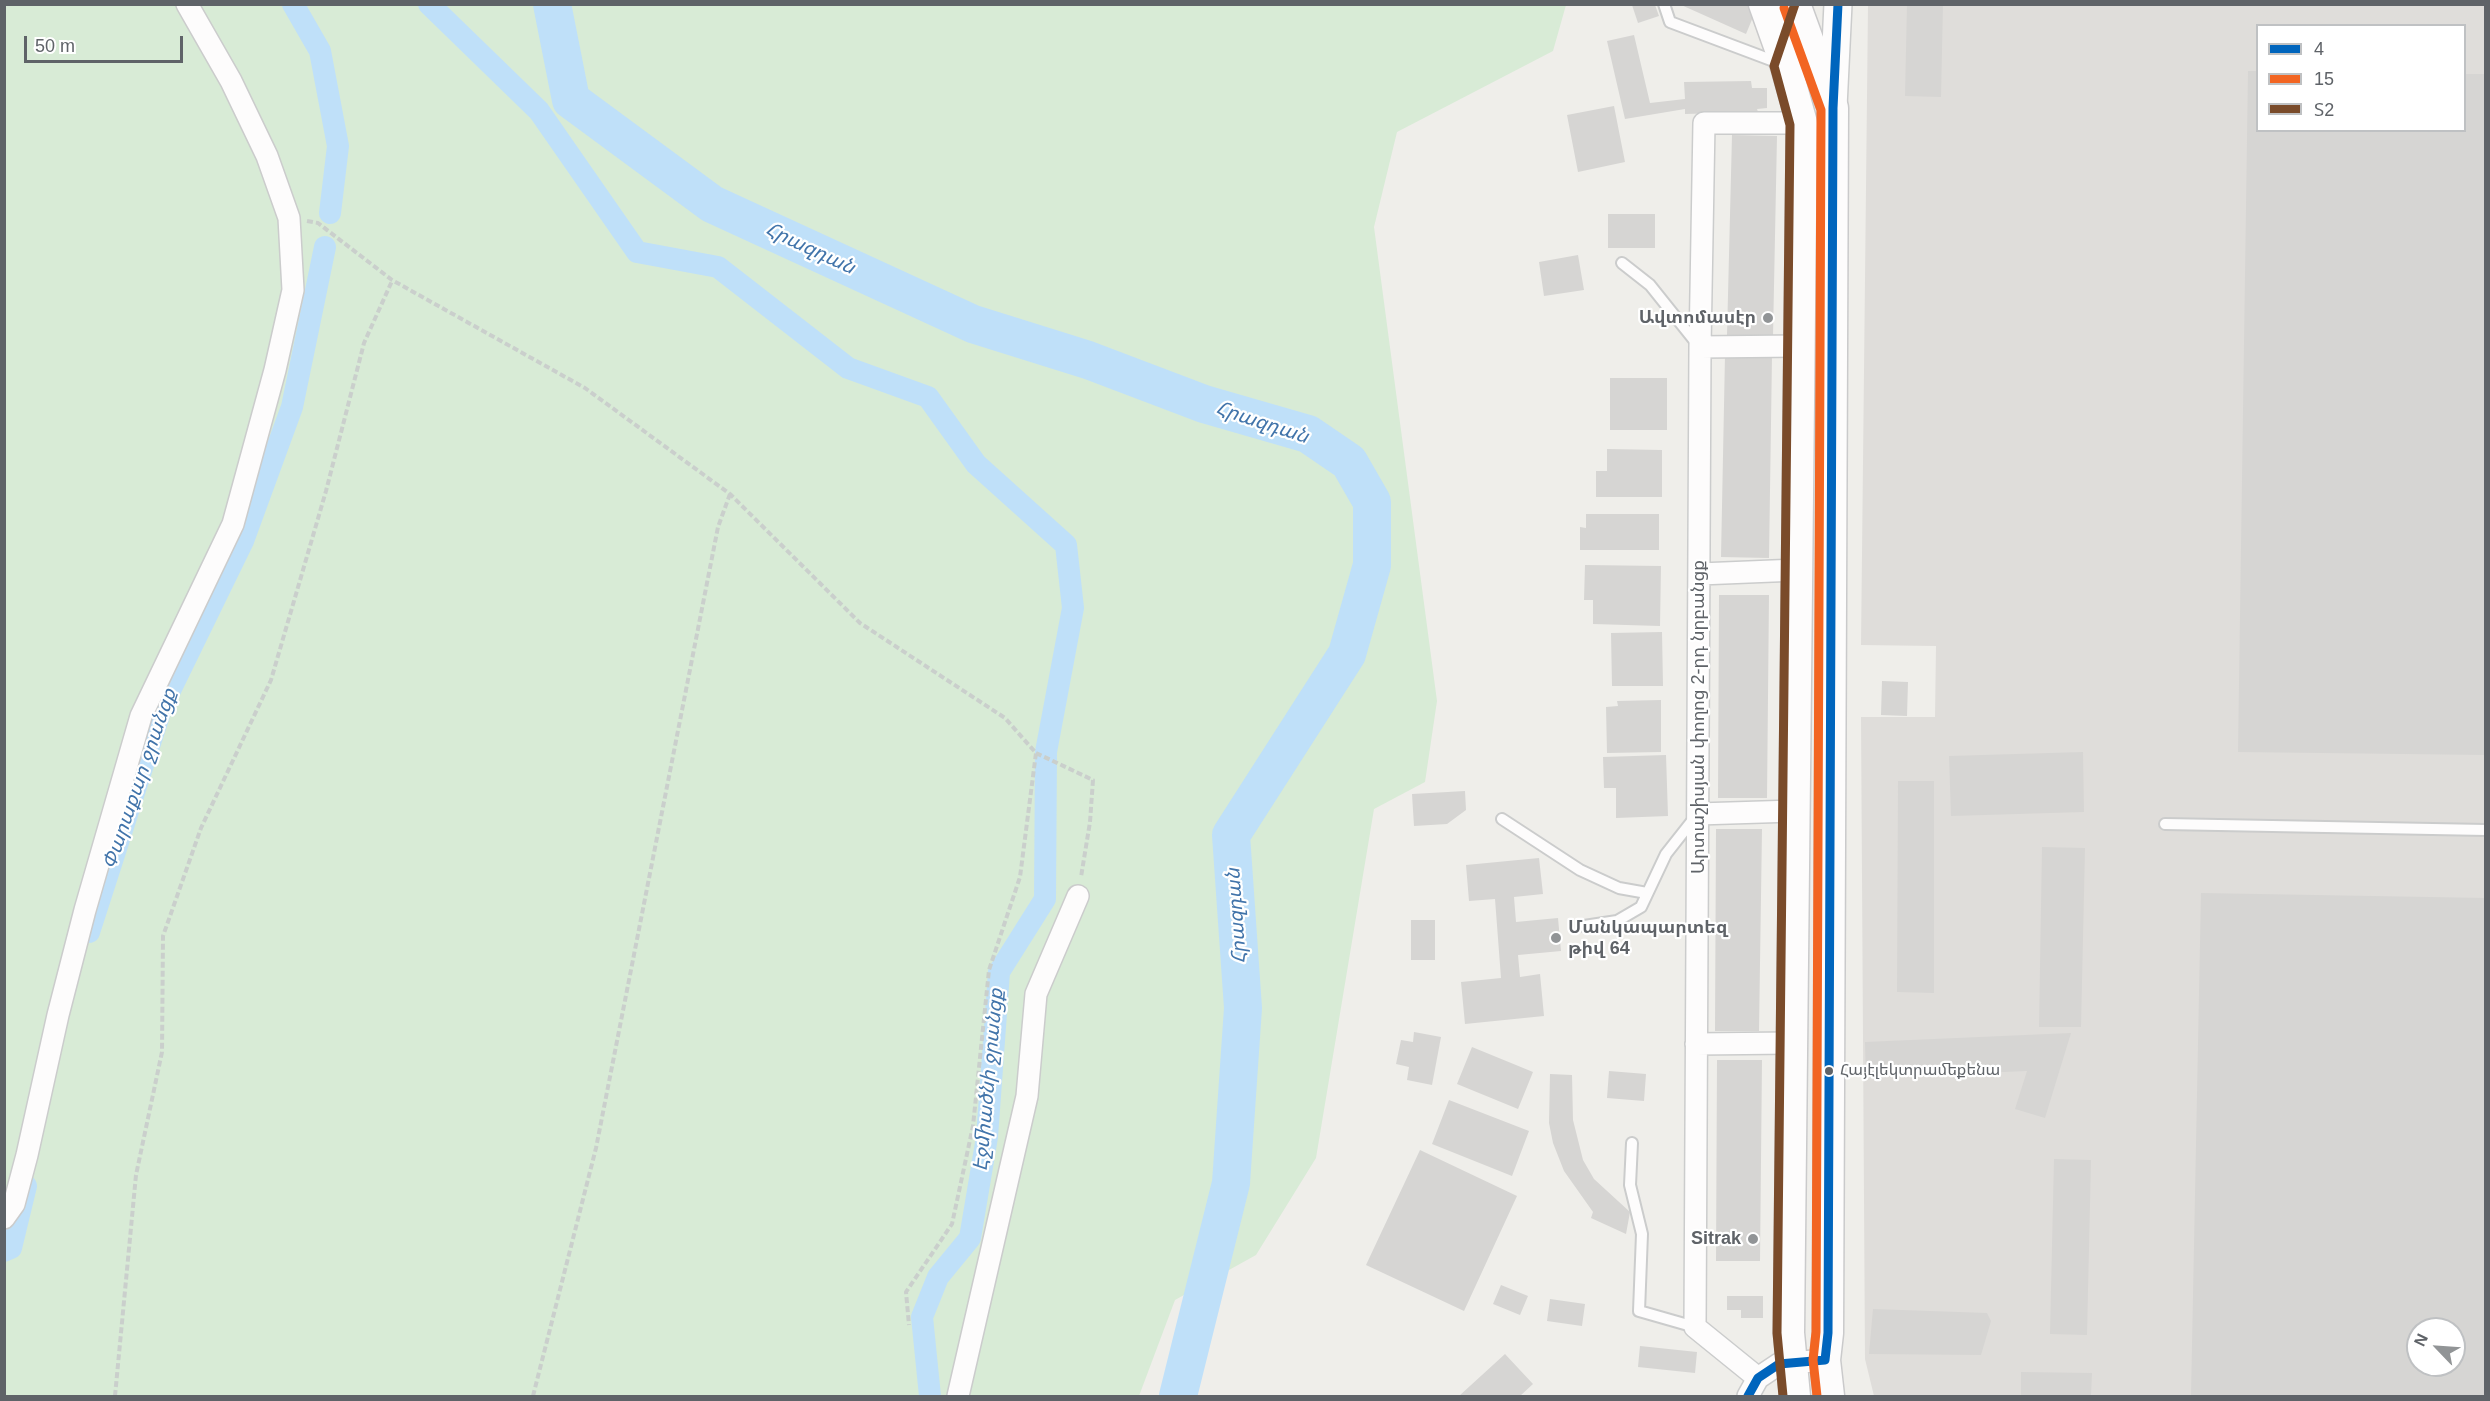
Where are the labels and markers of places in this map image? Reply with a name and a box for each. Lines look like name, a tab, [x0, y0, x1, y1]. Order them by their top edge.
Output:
place label: Ավտոմասէր	[1639, 307, 1756, 329]
marker: Ավտոմասէր	[1761, 311, 1775, 325]
place label: Մանկապարտեզ թիվ 64	[1568, 917, 1727, 960]
marker: Մանկապարտեզ թիվ 64	[1549, 931, 1563, 945]
place label: Հայէլեկտրամեքենա	[1840, 1061, 2000, 1081]
marker: Հայէլեկտրամեքենա	[1823, 1065, 1835, 1077]
place label: Sitrak	[1691, 1228, 1741, 1250]
marker: Sitrak	[1746, 1232, 1760, 1246]

